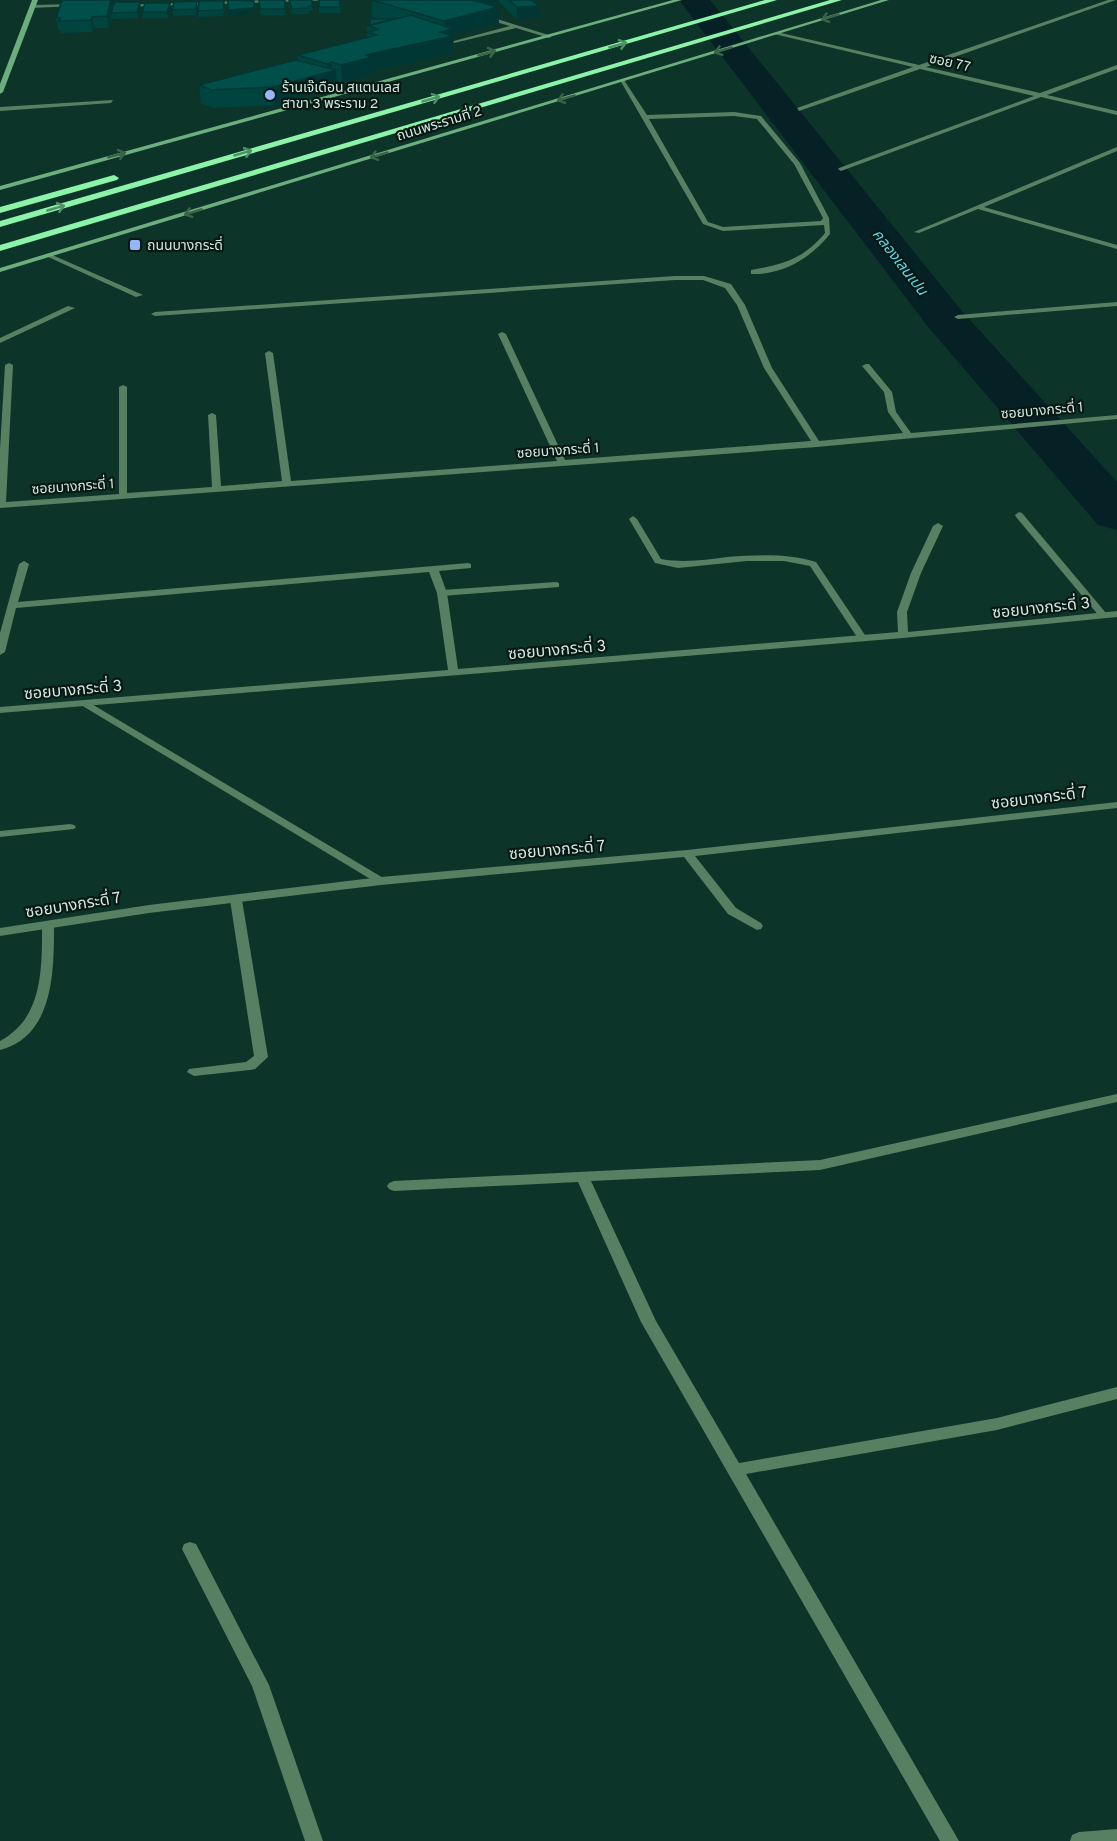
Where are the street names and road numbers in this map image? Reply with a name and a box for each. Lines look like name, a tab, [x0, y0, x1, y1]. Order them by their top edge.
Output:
street label: ซอย 77	[927, 50, 972, 76]
street label: ถนนพระรามที่ 2	[394, 101, 484, 145]
street label: ซอยบางกระดี่ 1	[1000, 396, 1084, 424]
street label: ซอยบางกระดี่ 1	[516, 437, 600, 463]
street label: ซอยบางกระดี่ 1	[31, 473, 115, 499]
street label: ซอยบางกระดี่ 3	[991, 591, 1091, 624]
street label: ซอยบางกระดี่ 3	[507, 634, 607, 665]
street label: ซอยบางกระดี่ 3	[23, 674, 123, 705]
street label: ซอยบางกระดี่ 7	[990, 780, 1088, 815]
street label: ซอยบางกระดี่ 7	[508, 834, 606, 865]
street label: ซอยบางกระดี่ 7	[24, 886, 123, 923]

